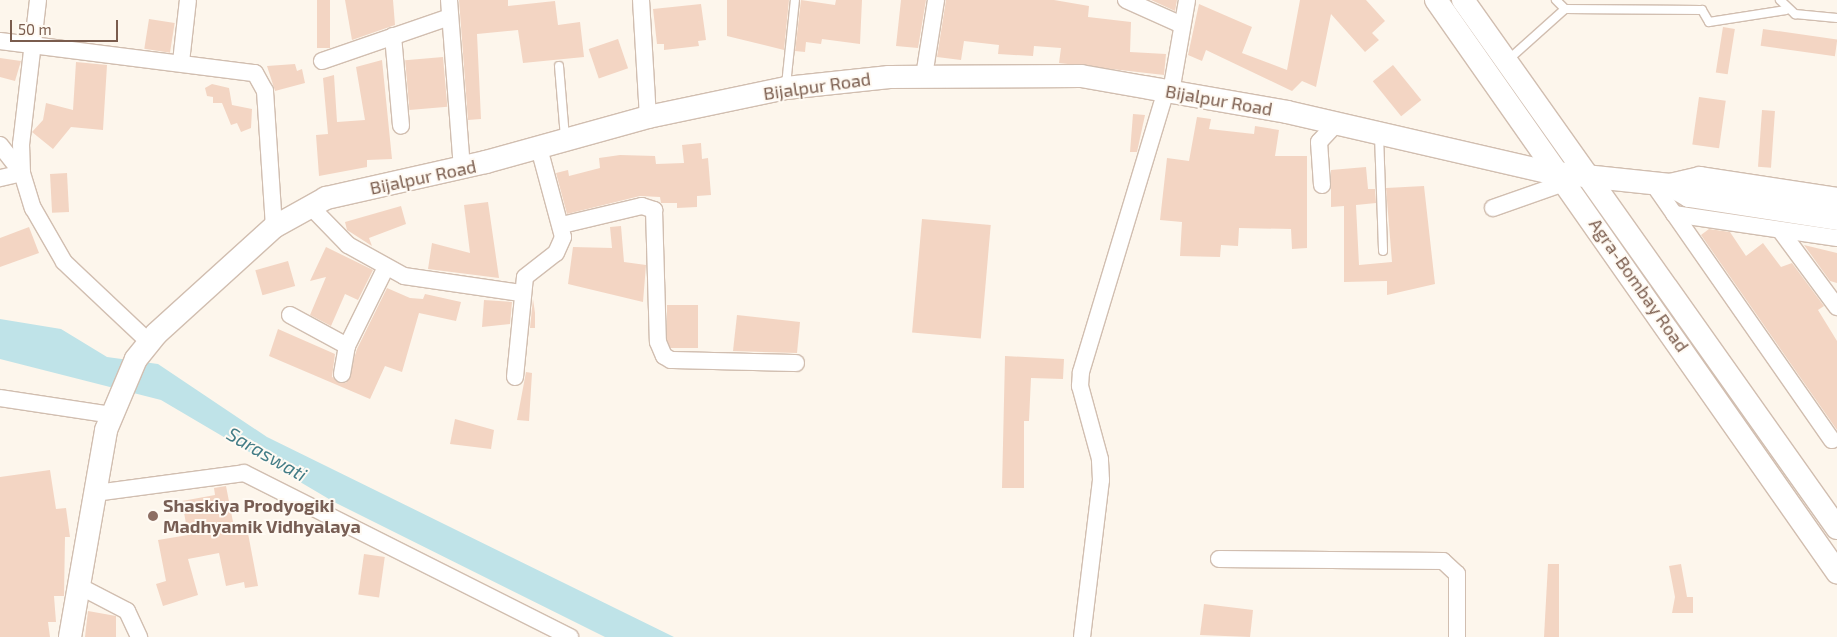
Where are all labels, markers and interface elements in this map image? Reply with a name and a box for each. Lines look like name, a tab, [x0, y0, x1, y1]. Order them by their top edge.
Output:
scale bar	[12, 10, 120, 42]
text: 50 m	[18, 20, 52, 38]
street label: Bijalpur Road	[762, 68, 872, 104]
street label: Bijalpur Road	[1164, 80, 1274, 120]
street label: Bijalpur Road	[368, 155, 478, 199]
street label: Agra-Bombay Road	[1585, 214, 1693, 356]
water label: Saraswati	[223, 422, 311, 486]
place label: Shaskiya Prodyogiki Madhyamik Vidhyalaya	[163, 495, 361, 538]
marker: Shaskiya Prodyogiki Madhyamik Vidhyalaya	[147, 510, 159, 522]

